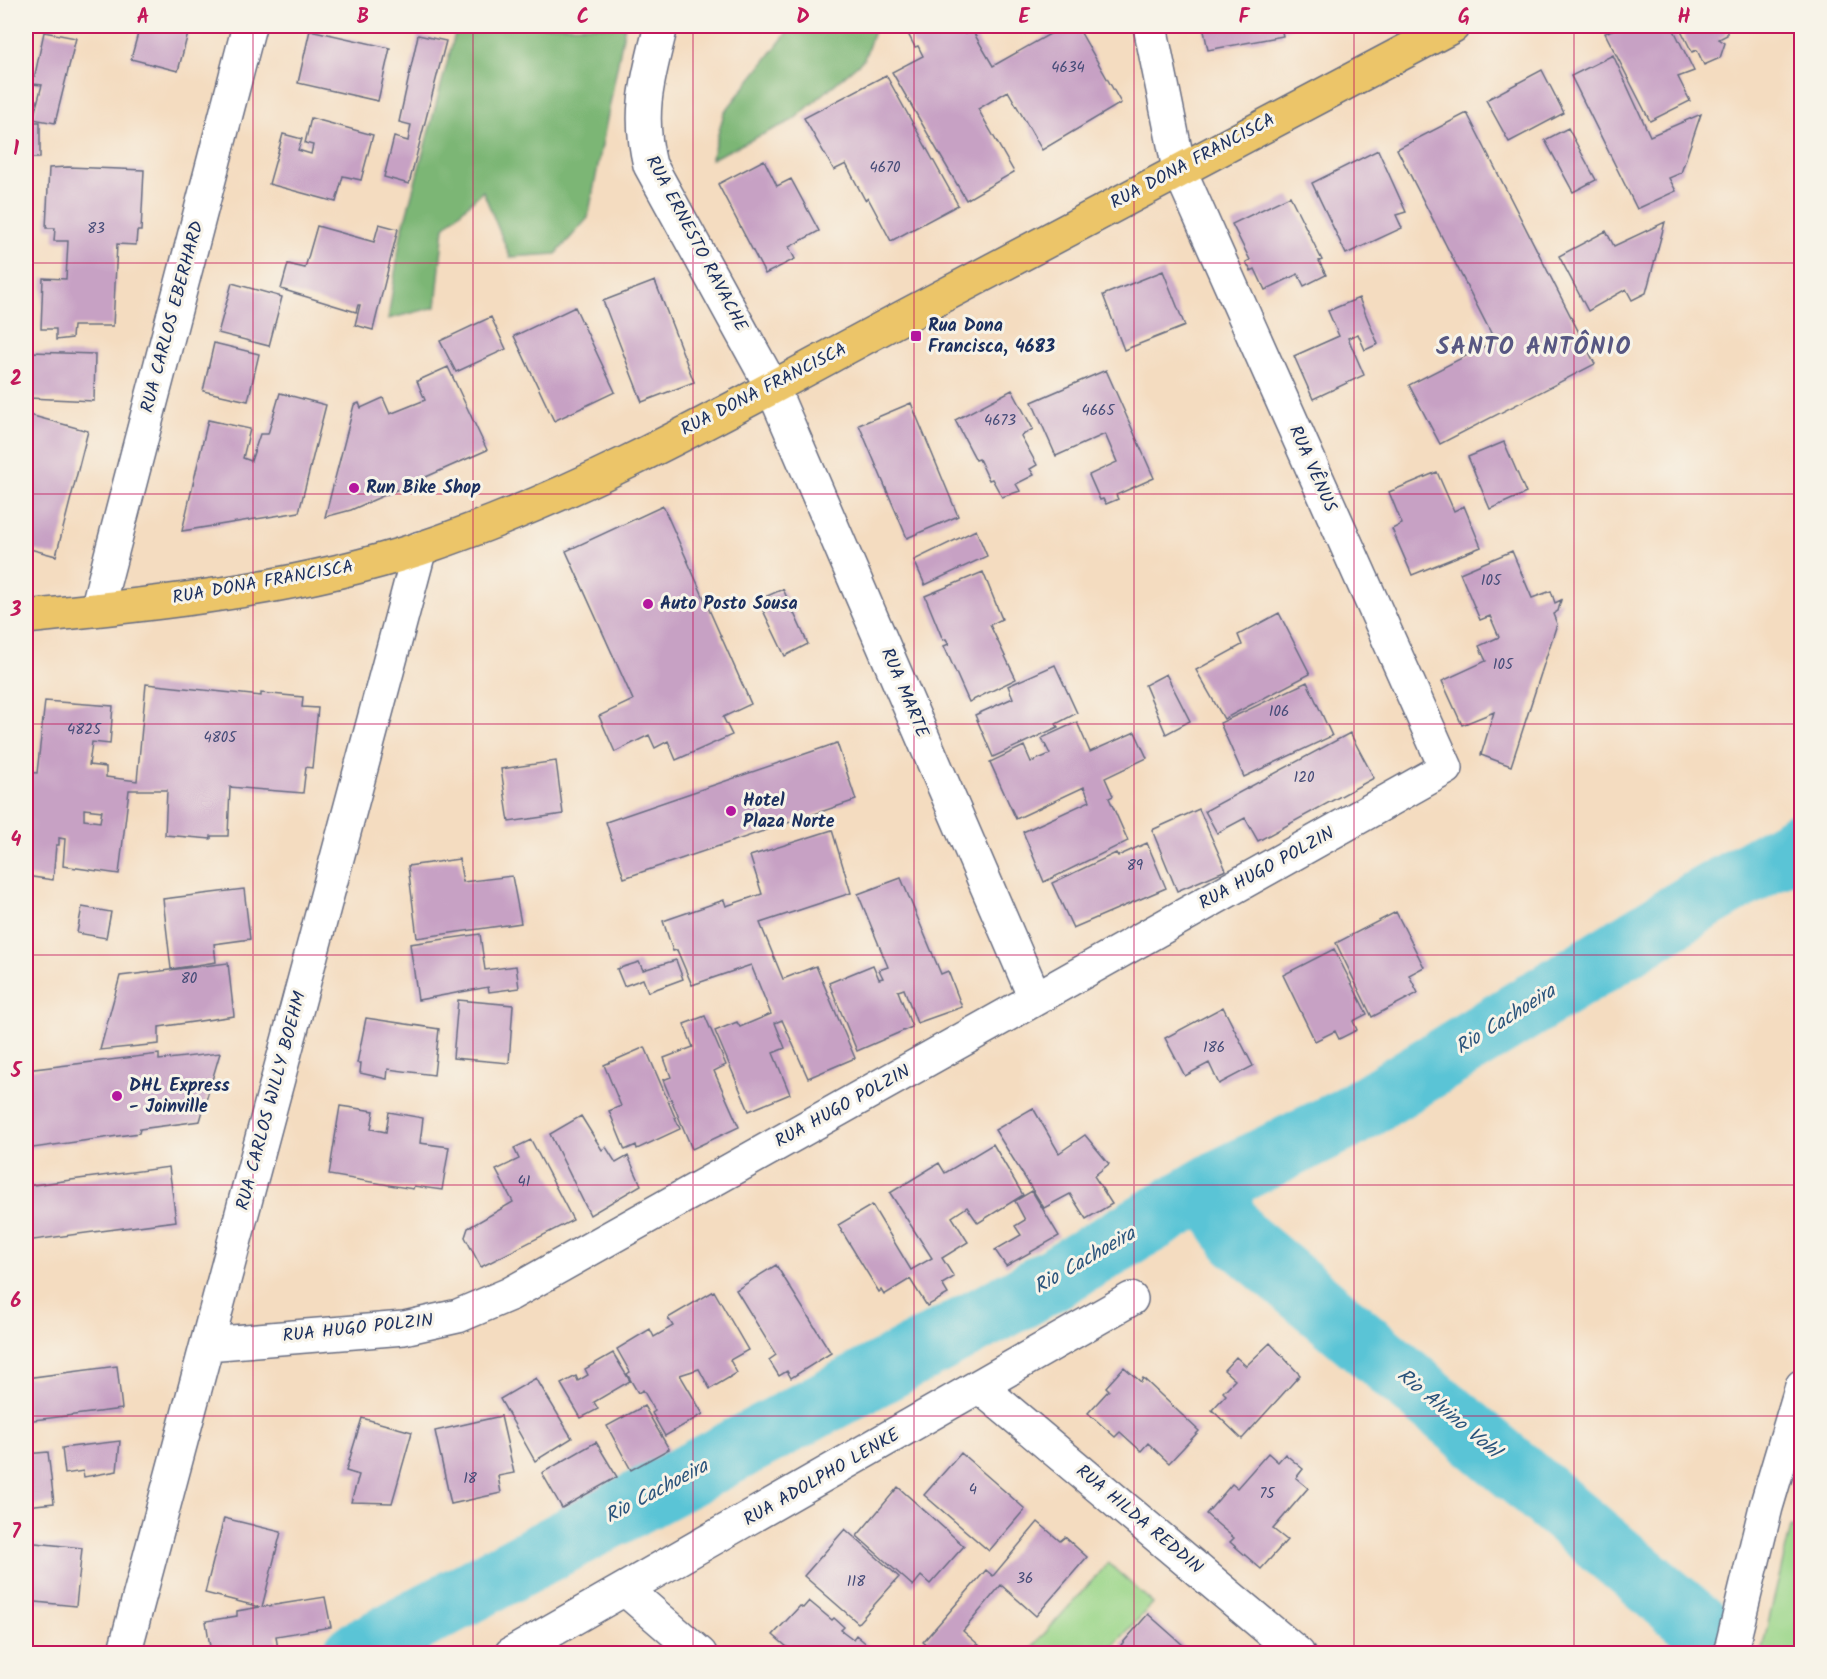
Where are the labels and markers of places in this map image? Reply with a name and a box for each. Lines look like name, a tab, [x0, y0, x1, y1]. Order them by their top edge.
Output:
place label: Rua Dona Francisca, 4683	[928, 312, 1055, 362]
marker: Rua Dona Francisca, 4683	[909, 329, 923, 343]
place label: Run Bike Shop	[366, 474, 481, 503]
marker: Run Bike Shop	[347, 481, 361, 495]
place label: Auto Posto Sousa	[660, 590, 798, 619]
marker: Auto Posto Sousa	[641, 597, 655, 611]
place label: Hotel Plaza Norte	[743, 787, 835, 837]
marker: Hotel Plaza Norte	[724, 804, 738, 818]
place label: DHL Express - Joinville	[129, 1072, 230, 1122]
marker: DHL Express - Joinville	[110, 1089, 124, 1103]

